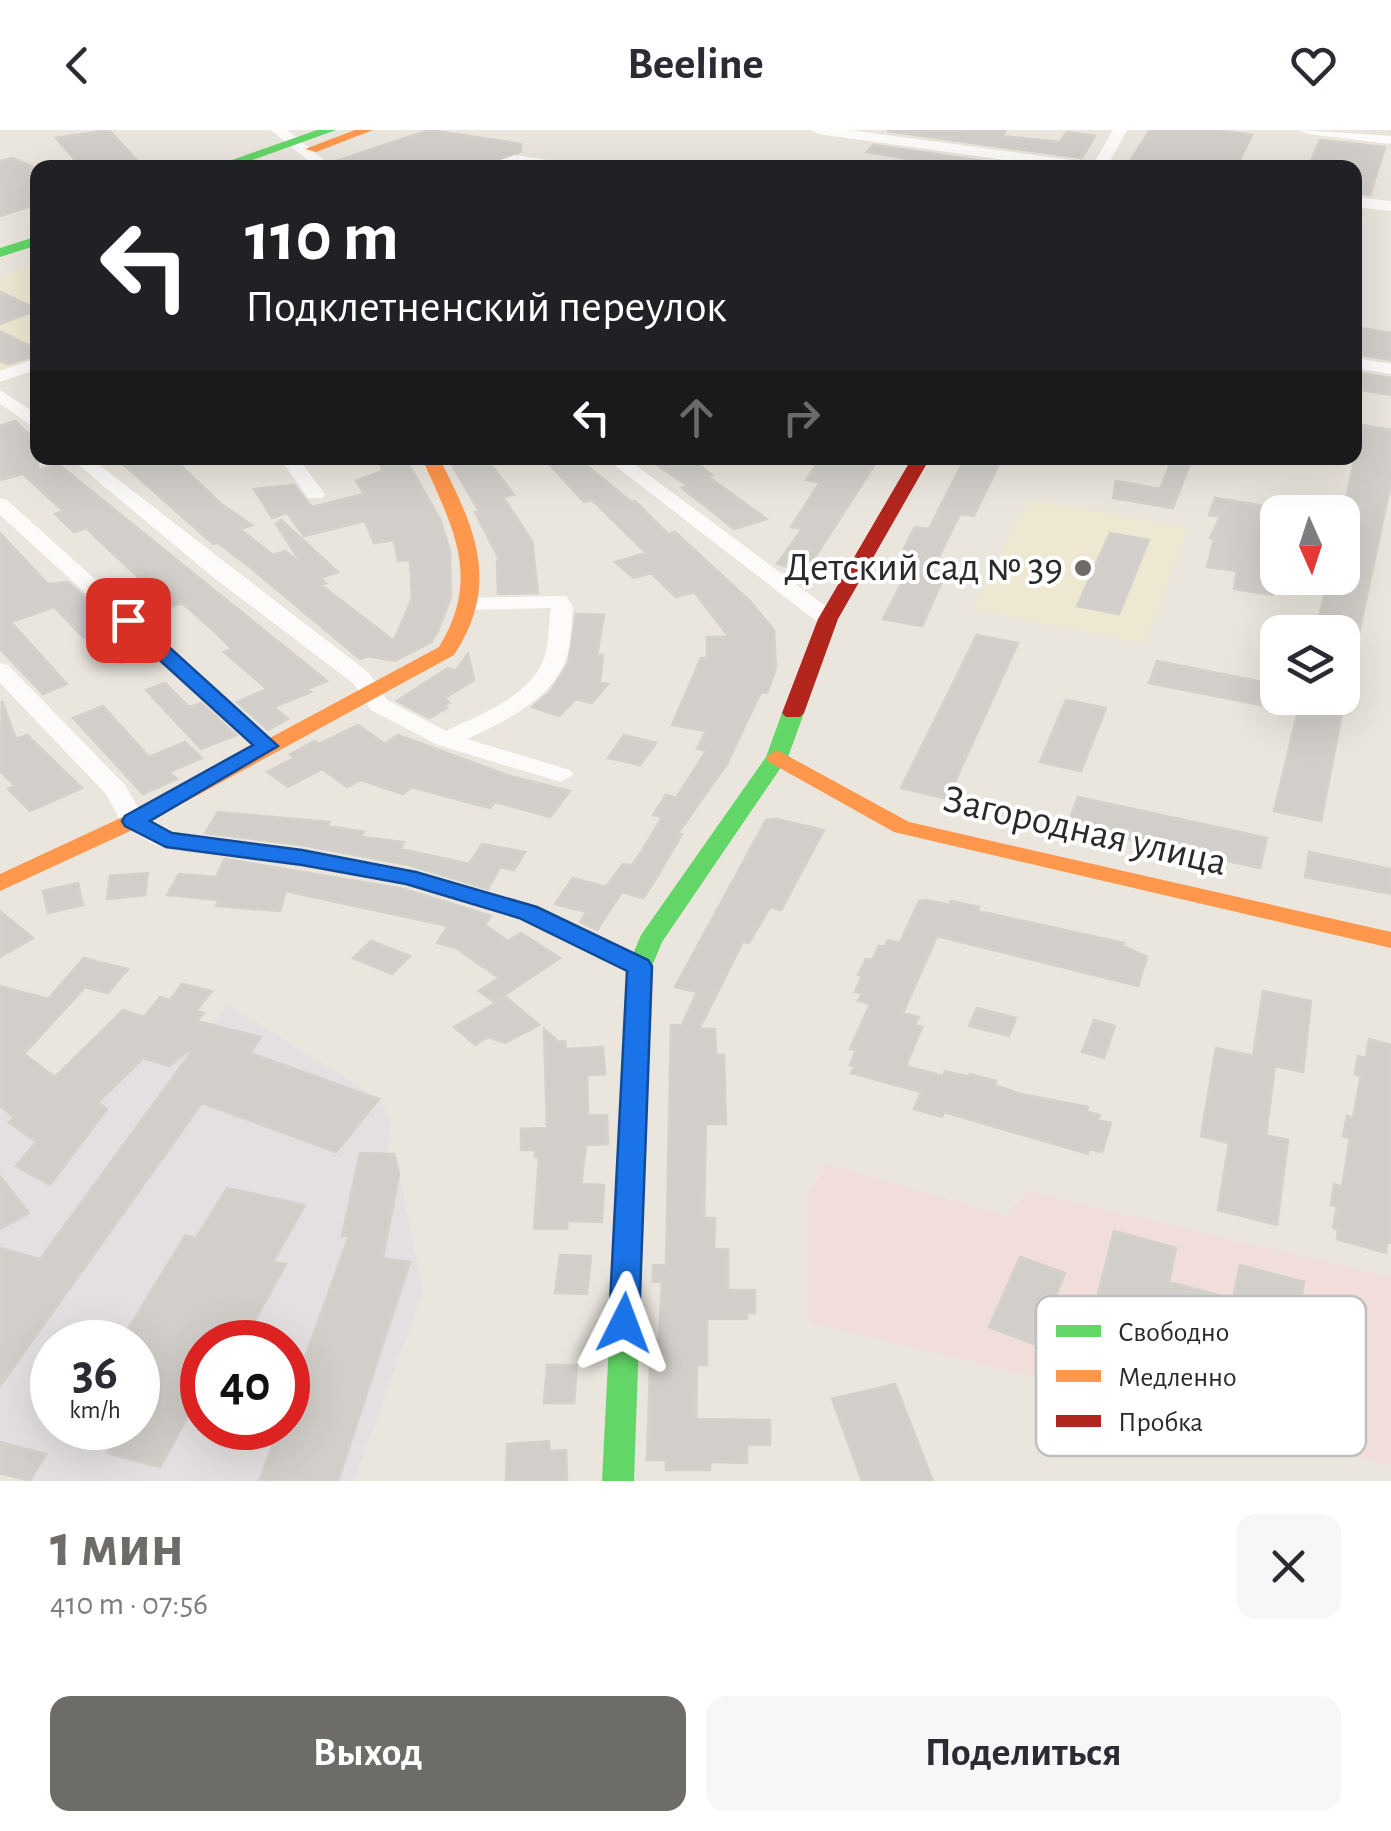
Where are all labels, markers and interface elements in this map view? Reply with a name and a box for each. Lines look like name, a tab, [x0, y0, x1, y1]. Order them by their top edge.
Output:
icon: back	[50, 38, 105, 93]
icon: heart	[1286, 38, 1341, 93]
text: Beeline	[627, 42, 764, 87]
icon: left	[80, 200, 210, 330]
text: 110 m	[245, 203, 399, 273]
text: Подклетненский переулок	[245, 285, 727, 330]
icon: left	[564, 390, 619, 445]
icon: ahead	[669, 390, 724, 445]
icon: right	[774, 390, 829, 445]
north arrow	[1260, 495, 1360, 595]
map controls	[1260, 495, 1360, 715]
place label: Детский сад № 39	[784, 548, 1063, 588]
marker: Детский сад № 39	[1072, 557, 1094, 579]
pin	[86, 578, 171, 663]
icon: arrive	[101, 593, 156, 648]
button: layers	[1260, 615, 1360, 715]
street label: Загородная улица	[939, 779, 1231, 883]
position arrow	[572, 1271, 676, 1375]
legend	[1036, 1296, 1366, 1456]
text: Свободно	[1118, 1319, 1229, 1347]
speed limit sign: 40	[180, 1320, 310, 1450]
text: 36	[72, 1348, 118, 1398]
text: Медленно	[1118, 1364, 1237, 1392]
text: km/h	[69, 1398, 121, 1423]
text: Пробка	[1118, 1409, 1203, 1437]
button: close	[1236, 1514, 1341, 1619]
text: 1 мин	[50, 1517, 184, 1577]
text: 410 m · 07:56	[50, 1588, 208, 1620]
button: Выход	[50, 1696, 686, 1811]
button: Поделиться	[706, 1696, 1341, 1811]

